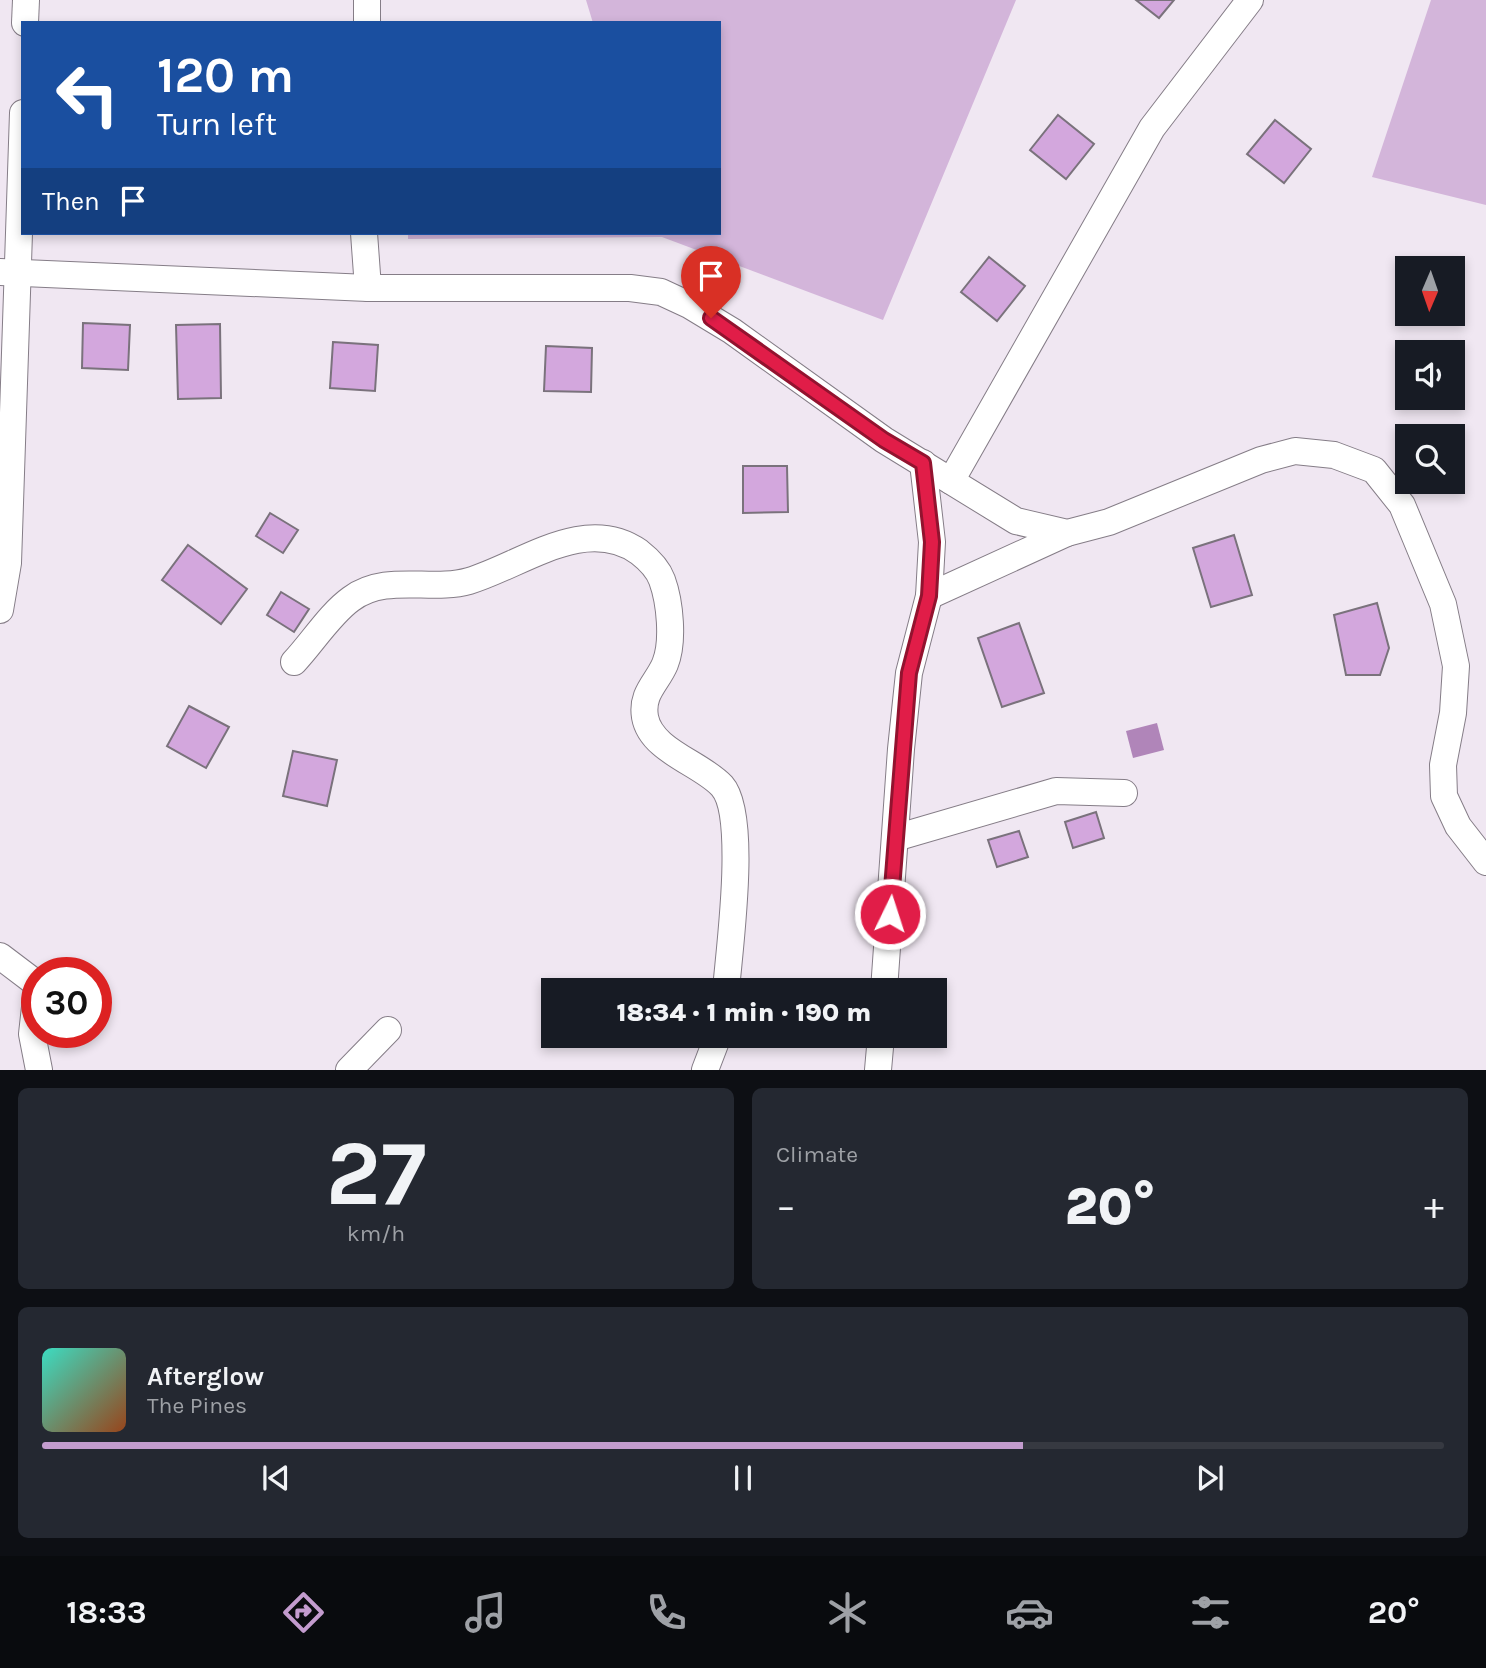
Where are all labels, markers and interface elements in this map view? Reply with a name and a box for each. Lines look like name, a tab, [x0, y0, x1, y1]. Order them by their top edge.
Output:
text: 120 m	[157, 47, 294, 104]
icon: left	[42, 49, 133, 140]
text: Turn left	[157, 106, 277, 143]
icon: arrive	[114, 182, 152, 220]
text: Then	[42, 186, 100, 217]
pin	[681, 246, 741, 318]
north arrow	[1395, 256, 1465, 326]
map controls	[1395, 256, 1465, 494]
icon: arrive	[692, 257, 730, 295]
button: sound	[1395, 340, 1465, 410]
button: search	[1395, 424, 1465, 494]
position arrow	[853, 877, 927, 951]
speed limit sign: 30	[21, 957, 112, 1048]
text: 18:34 · 1 min · 190 m	[617, 997, 871, 1028]
text: 27	[326, 1121, 426, 1227]
text: Climate	[776, 1141, 858, 1168]
text: 20°	[1065, 1176, 1155, 1237]
text: −	[776, 1184, 796, 1229]
text: +	[1424, 1184, 1444, 1229]
text: km/h	[347, 1220, 405, 1247]
text: Afterglow	[147, 1361, 264, 1392]
text: The Pines	[147, 1392, 247, 1419]
icon: previous	[257, 1459, 295, 1497]
icon: pause	[724, 1459, 762, 1497]
icon: next	[1191, 1459, 1229, 1497]
icon: directions	[279, 1588, 328, 1637]
icon: music	[461, 1588, 510, 1637]
icon: phone	[642, 1588, 691, 1637]
icon: climate	[823, 1588, 872, 1637]
icon: car	[1005, 1588, 1054, 1637]
icon: filters	[1186, 1588, 1235, 1637]
text: 18:33	[66, 1594, 147, 1631]
text: 20°	[1368, 1594, 1420, 1631]

